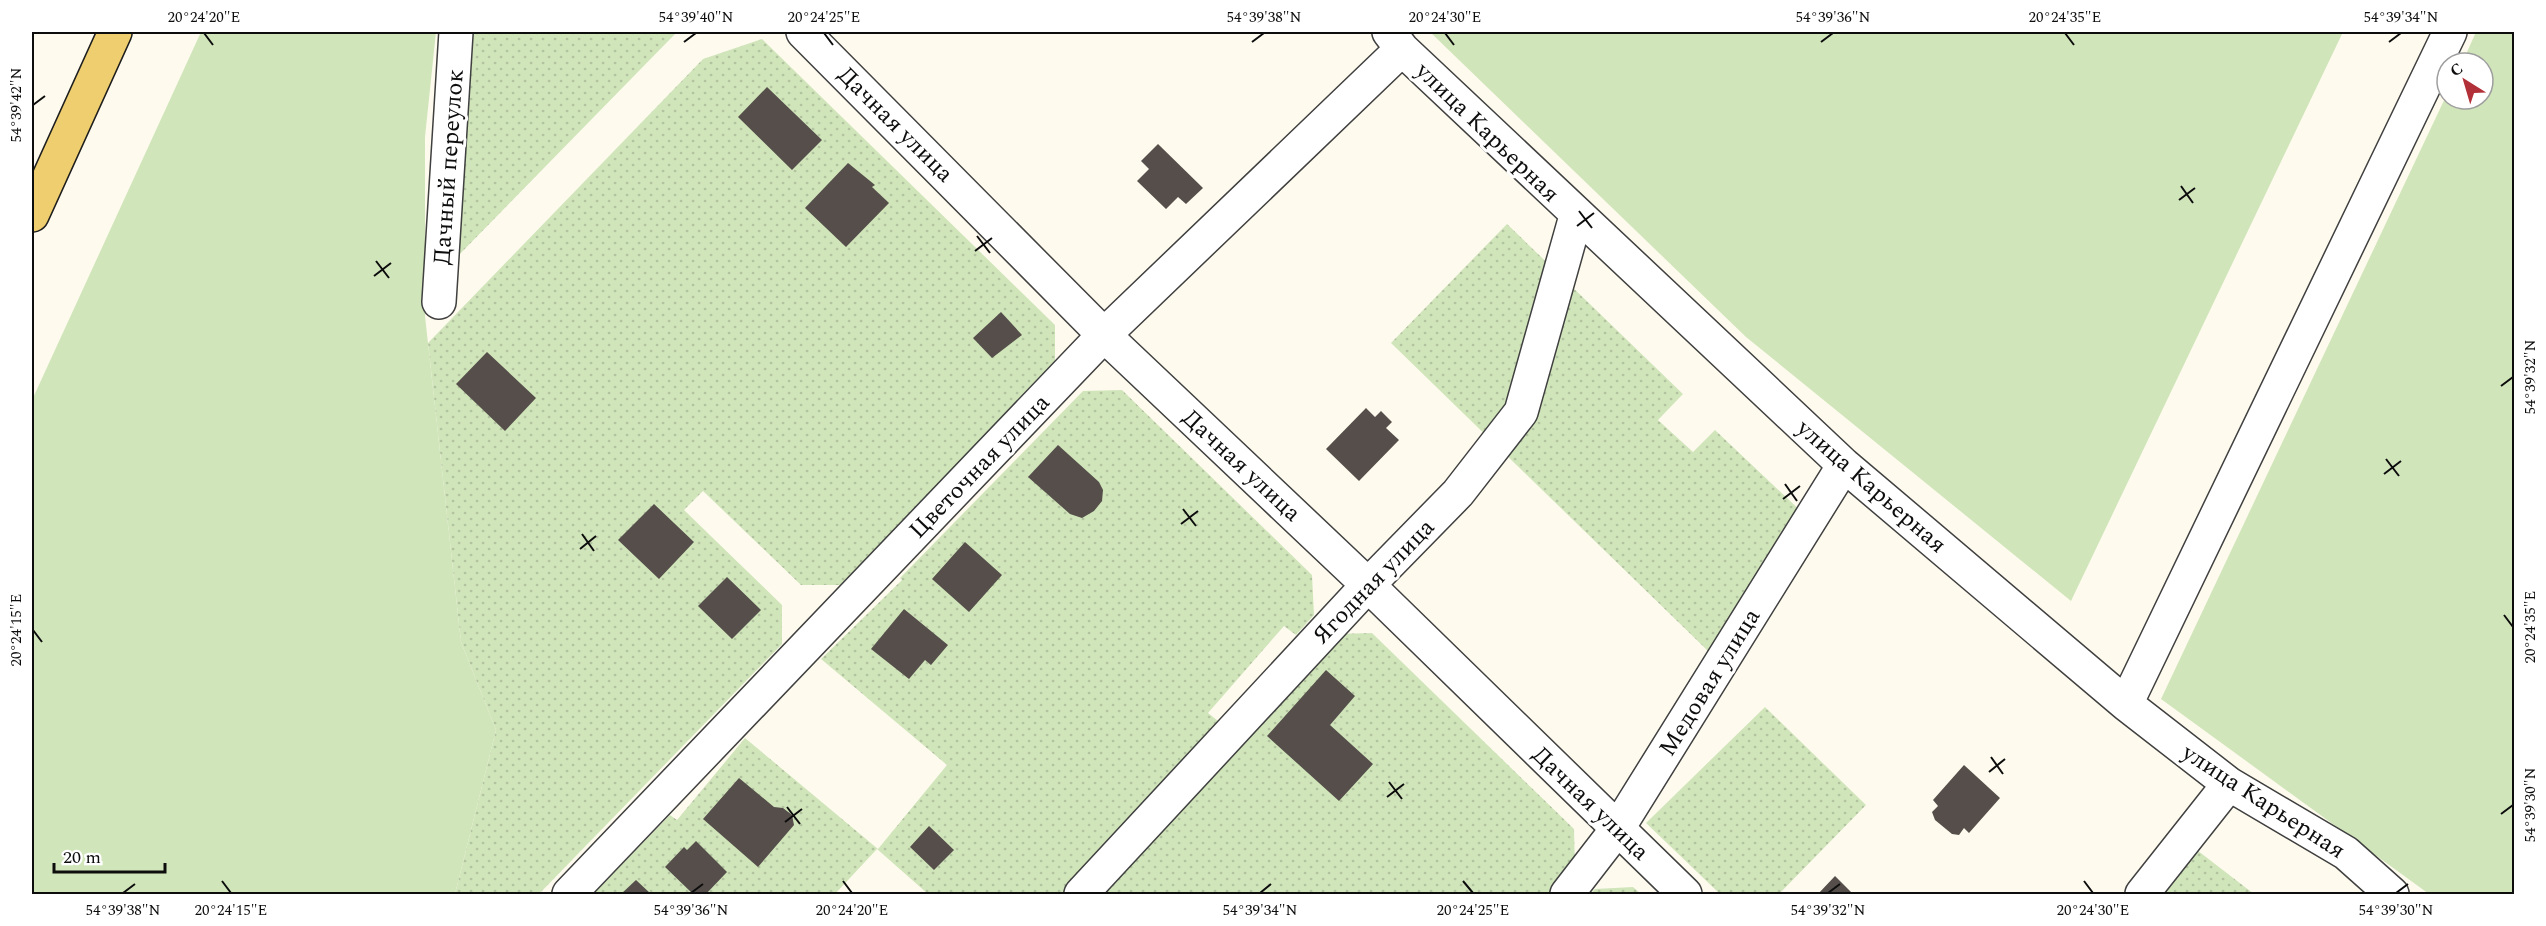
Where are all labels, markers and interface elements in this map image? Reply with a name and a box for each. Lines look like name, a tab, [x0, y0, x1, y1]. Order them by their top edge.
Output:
text: 20°24'20"E	[168, 6, 240, 29]
text: 54°39'40"N	[659, 6, 734, 29]
text: 20°24'25"E	[788, 6, 860, 29]
text: 54°39'38"N	[1227, 6, 1302, 29]
text: 20°24'30"E	[1409, 6, 1481, 29]
text: 54°39'36"N	[1796, 6, 1871, 29]
text: 20°24'35"E	[2029, 6, 2101, 29]
text: 54°39'34"N	[2364, 6, 2439, 29]
north arrow	[2435, 51, 2495, 111]
street label: улица Карьерная	[1406, 53, 1568, 211]
text: С	[2445, 57, 2468, 83]
street label: Дачная улица	[829, 58, 962, 191]
text: 54°39'42"N	[5, 67, 28, 143]
street label: Дачный переулок	[424, 68, 474, 266]
text: 54°39'32"N	[2519, 339, 2542, 415]
street label: Цветочная улица	[901, 386, 1059, 547]
street label: Дачная улица	[1174, 401, 1309, 531]
street label: улица Карьерная	[1788, 411, 1954, 562]
street label: Ягодная улица	[1304, 510, 1443, 653]
text: 20°24'35"E	[2519, 591, 2542, 663]
text: 20°24'15"E	[5, 594, 28, 666]
street label: Медовая улица	[1650, 601, 1770, 764]
street label: улица Карьерная	[2174, 735, 2352, 868]
street label: Дачная улица	[1523, 738, 1658, 870]
text: 54°39'30"N	[2519, 767, 2542, 843]
scale bar	[54, 836, 165, 874]
text: 20 m	[63, 844, 101, 871]
text: 54°39'38"N	[86, 899, 161, 922]
text: 20°24'15"E	[195, 899, 267, 922]
text: 54°39'36"N	[654, 899, 729, 922]
text: 20°24'20"E	[816, 899, 888, 922]
text: 54°39'34"N	[1223, 899, 1298, 922]
text: 20°24'25"E	[1437, 899, 1509, 922]
text: 54°39'32"N	[1791, 899, 1866, 922]
text: 20°24'30"E	[2057, 899, 2129, 922]
text: 54°39'30"N	[2359, 899, 2434, 922]

